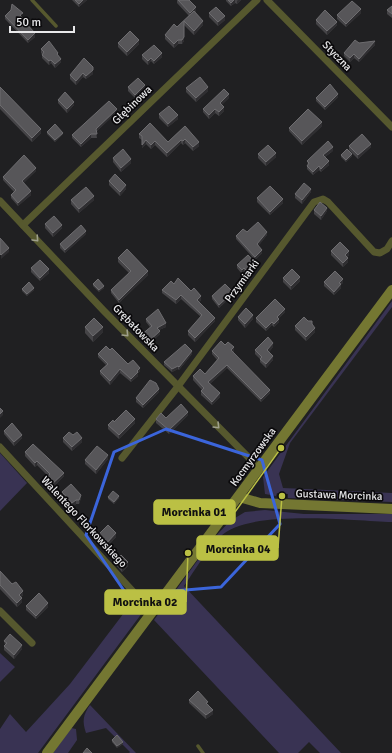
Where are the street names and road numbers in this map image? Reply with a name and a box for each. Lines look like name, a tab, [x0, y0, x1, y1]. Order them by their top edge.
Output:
street label: Styczna	[320, 38, 355, 74]
street label: Głębinowa	[109, 83, 155, 127]
street label: Przymiarki	[222, 257, 262, 305]
street label: Grębałowska	[110, 302, 162, 355]
street label: Kocmyrzowska	[227, 425, 279, 489]
street label: Walentego Florkowskiego	[38, 474, 130, 571]
street label: Gustawa Morcinka	[295, 487, 383, 503]

